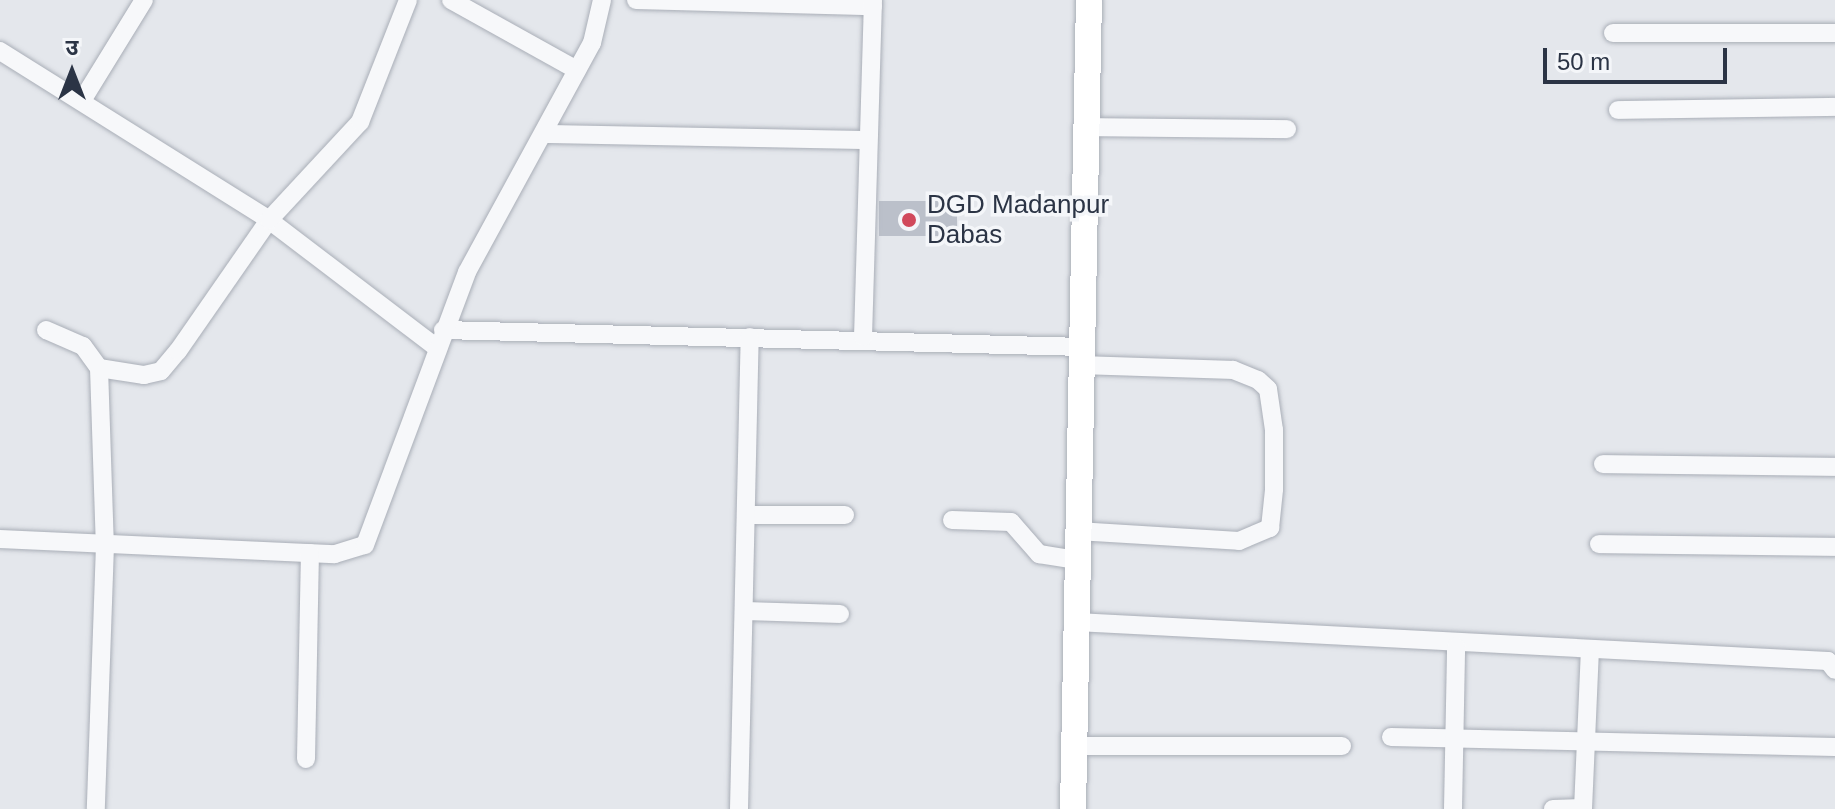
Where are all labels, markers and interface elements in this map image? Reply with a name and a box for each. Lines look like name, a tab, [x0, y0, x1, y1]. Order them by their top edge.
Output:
north arrow	[32, 32, 112, 112]
scale bar	[1547, 32, 1731, 82]
text: उ	[66, 35, 78, 60]
text: 50 m	[1557, 48, 1610, 75]
place label: DGD Madanpur Dabas	[927, 189, 1109, 250]
marker: DGD Madanpur Dabas	[898, 209, 920, 231]

